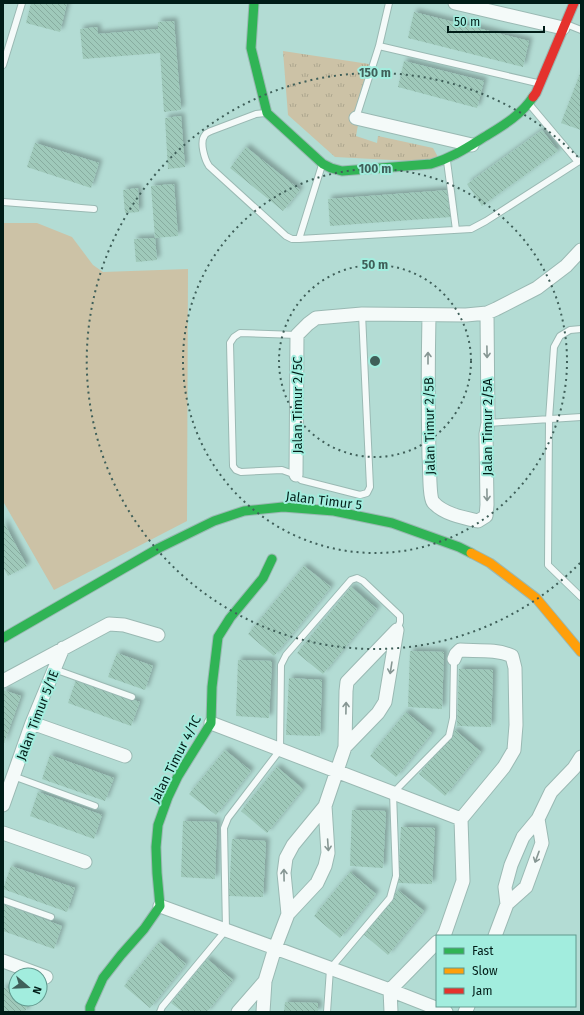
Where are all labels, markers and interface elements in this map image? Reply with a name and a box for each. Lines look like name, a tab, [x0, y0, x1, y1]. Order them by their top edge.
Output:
scale bar	[448, 8, 544, 34]
text: 50 m	[454, 15, 480, 29]
text: 150 m	[359, 66, 391, 80]
text: 100 m	[359, 162, 391, 176]
text: 50 m	[362, 258, 388, 272]
one-way arrow	[483, 345, 491, 358]
one-way arrow	[424, 352, 432, 365]
centre of rings	[368, 354, 382, 368]
street label: Jalan Timur 2/5C	[290, 356, 305, 454]
street label: Jalan Timur 2/5B	[421, 377, 438, 475]
street label: Jalan Timur 2/5A	[480, 378, 495, 476]
street label: Jalan Timur 5	[285, 488, 363, 513]
one-way arrow	[483, 488, 491, 501]
one-way arrow	[387, 661, 395, 674]
street label: Jalan Timur 5/1E	[13, 668, 62, 762]
one-way arrow	[342, 702, 349, 715]
street label: Jalan Timur 4/1C	[147, 712, 204, 805]
one-way arrow	[324, 838, 331, 851]
one-way arrow	[533, 851, 541, 863]
one-way arrow	[281, 869, 288, 882]
legend	[436, 935, 576, 1007]
text: Fast	[472, 944, 494, 958]
text: Slow	[472, 964, 498, 978]
north arrow	[8, 967, 48, 1007]
text: Jam	[472, 984, 492, 998]
text: N	[30, 985, 44, 996]

